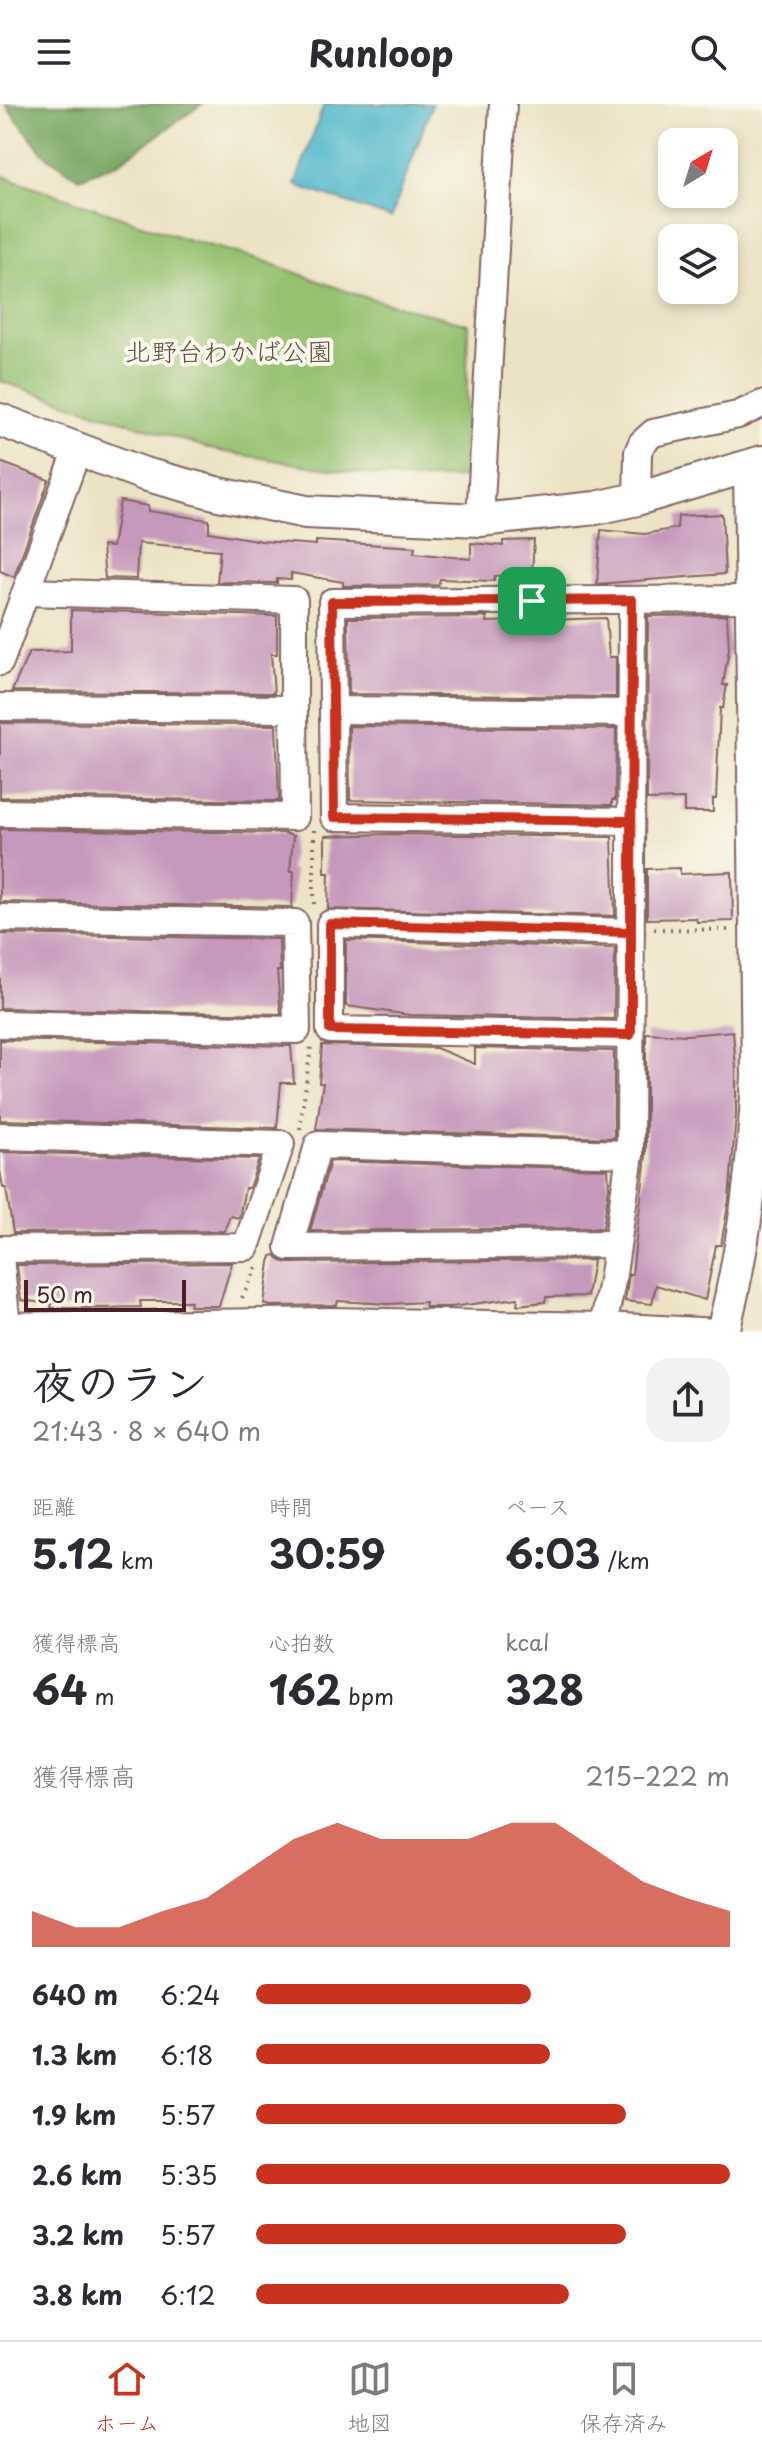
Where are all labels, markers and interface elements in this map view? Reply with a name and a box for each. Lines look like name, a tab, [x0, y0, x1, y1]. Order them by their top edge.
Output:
text: Runloop	[308, 25, 454, 79]
icon: menu	[32, 30, 76, 74]
icon: search	[686, 30, 730, 74]
north arrow	[658, 128, 738, 208]
map controls	[658, 128, 738, 304]
button: layers	[658, 224, 738, 304]
park label: 北野台わかば公園	[125, 331, 333, 370]
pin	[498, 567, 566, 635]
icon: arrive	[510, 579, 554, 623]
scale bar	[24, 1276, 186, 1312]
text: 50 m	[36, 1277, 93, 1310]
text: 夜のラン	[32, 1348, 208, 1414]
button: share	[646, 1358, 730, 1442]
text: 21:43 · 8 × 640 m	[32, 1411, 261, 1450]
text: 距離	[32, 1489, 76, 1522]
text: 時間	[269, 1489, 313, 1522]
text: ペース	[505, 1489, 570, 1522]
text: 5.12	[32, 1522, 114, 1583]
text: 30:59	[269, 1522, 385, 1583]
text: 6:03	[505, 1522, 601, 1583]
text: km	[114, 1543, 154, 1576]
text: /km	[601, 1543, 650, 1576]
text: 獲得標高	[32, 1625, 120, 1658]
text: 心拍数	[269, 1625, 335, 1658]
text: kcal	[505, 1625, 549, 1658]
text: 64	[32, 1658, 87, 1719]
text: 162	[269, 1658, 341, 1719]
text: 328	[505, 1658, 584, 1719]
text: m	[87, 1679, 115, 1712]
text: bpm	[341, 1679, 394, 1712]
text: 獲得標高	[32, 1756, 136, 1795]
text: 215–222 m	[585, 1756, 730, 1795]
text: 640 m	[32, 1975, 118, 2014]
text: 6:24	[160, 1975, 221, 2014]
text: 1.3 km	[32, 2035, 117, 2074]
text: 6:18	[160, 2035, 214, 2074]
text: 1.9 km	[32, 2095, 116, 2134]
text: 5:57	[160, 2095, 215, 2134]
text: 2.6 km	[32, 2155, 122, 2194]
text: 5:35	[160, 2155, 217, 2194]
text: 3.2 km	[32, 2215, 124, 2254]
text: 5:57	[160, 2215, 215, 2254]
text: 3.8 km	[32, 2275, 123, 2314]
text: 6:12	[160, 2275, 216, 2314]
tab: ホーム	[94, 2357, 159, 2438]
tab: 地図	[348, 2357, 392, 2438]
tab: 保存済み	[580, 2357, 668, 2438]

